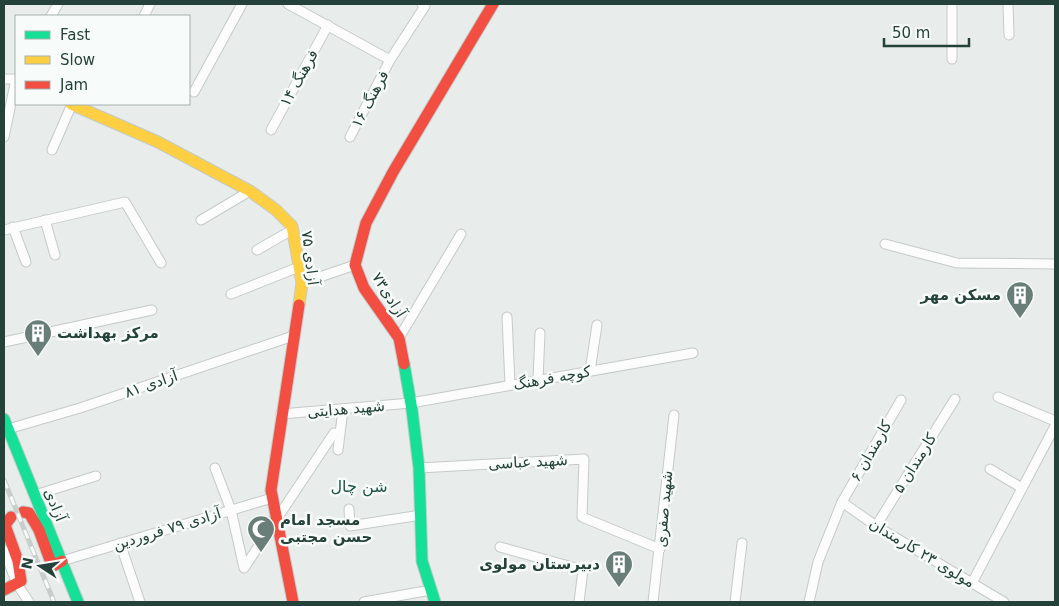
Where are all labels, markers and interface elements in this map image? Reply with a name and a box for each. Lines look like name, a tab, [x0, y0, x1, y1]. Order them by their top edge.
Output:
legend	[15, 15, 190, 105]
scale bar	[884, 15, 969, 47]
text: 50 m	[892, 24, 930, 42]
text: Fast	[60, 26, 90, 44]
street label: فرهنگ ۱۴	[276, 46, 322, 110]
text: Slow	[60, 51, 95, 69]
street label: فرهنگ ۱۶	[347, 67, 393, 131]
text: Jam	[59, 76, 88, 94]
street label: آزادی ۷۵	[298, 230, 322, 287]
street label: آزادی۷۳	[368, 269, 410, 322]
building icon: مسکن مهر	[1005, 280, 1035, 319]
place label: مسکن مهر	[919, 286, 1001, 304]
building icon: مرکز بهداشت	[23, 318, 53, 357]
place label: مرکز بهداشت	[57, 324, 159, 342]
street label: کوچه فرهنگ	[512, 362, 593, 394]
street label: آزادی ۸۱	[122, 366, 181, 401]
street label: شهید هدایتی	[306, 397, 386, 421]
street label: کارمندان ۶	[846, 417, 896, 485]
street label: کارمندان ۵	[890, 429, 941, 496]
street label: شهید عباسی	[488, 451, 568, 473]
street label: شهید صفری	[652, 470, 676, 548]
district label: شن چال	[330, 477, 388, 497]
street label: آزادی	[40, 486, 70, 525]
street label: آزادی ۷۹ فروردین	[111, 504, 224, 554]
place label: مسجد امام حسن مجتبی	[280, 511, 372, 546]
mosque icon: مسجد امام حسن مجتبی	[246, 514, 276, 553]
street label: مولوی ۲۳ کارمندان	[866, 514, 978, 592]
north arrow	[15, 541, 65, 591]
building icon: دبیرستان مولوی	[604, 549, 634, 588]
place label: دبیرستان مولوی	[479, 555, 600, 573]
text: N	[18, 556, 36, 571]

